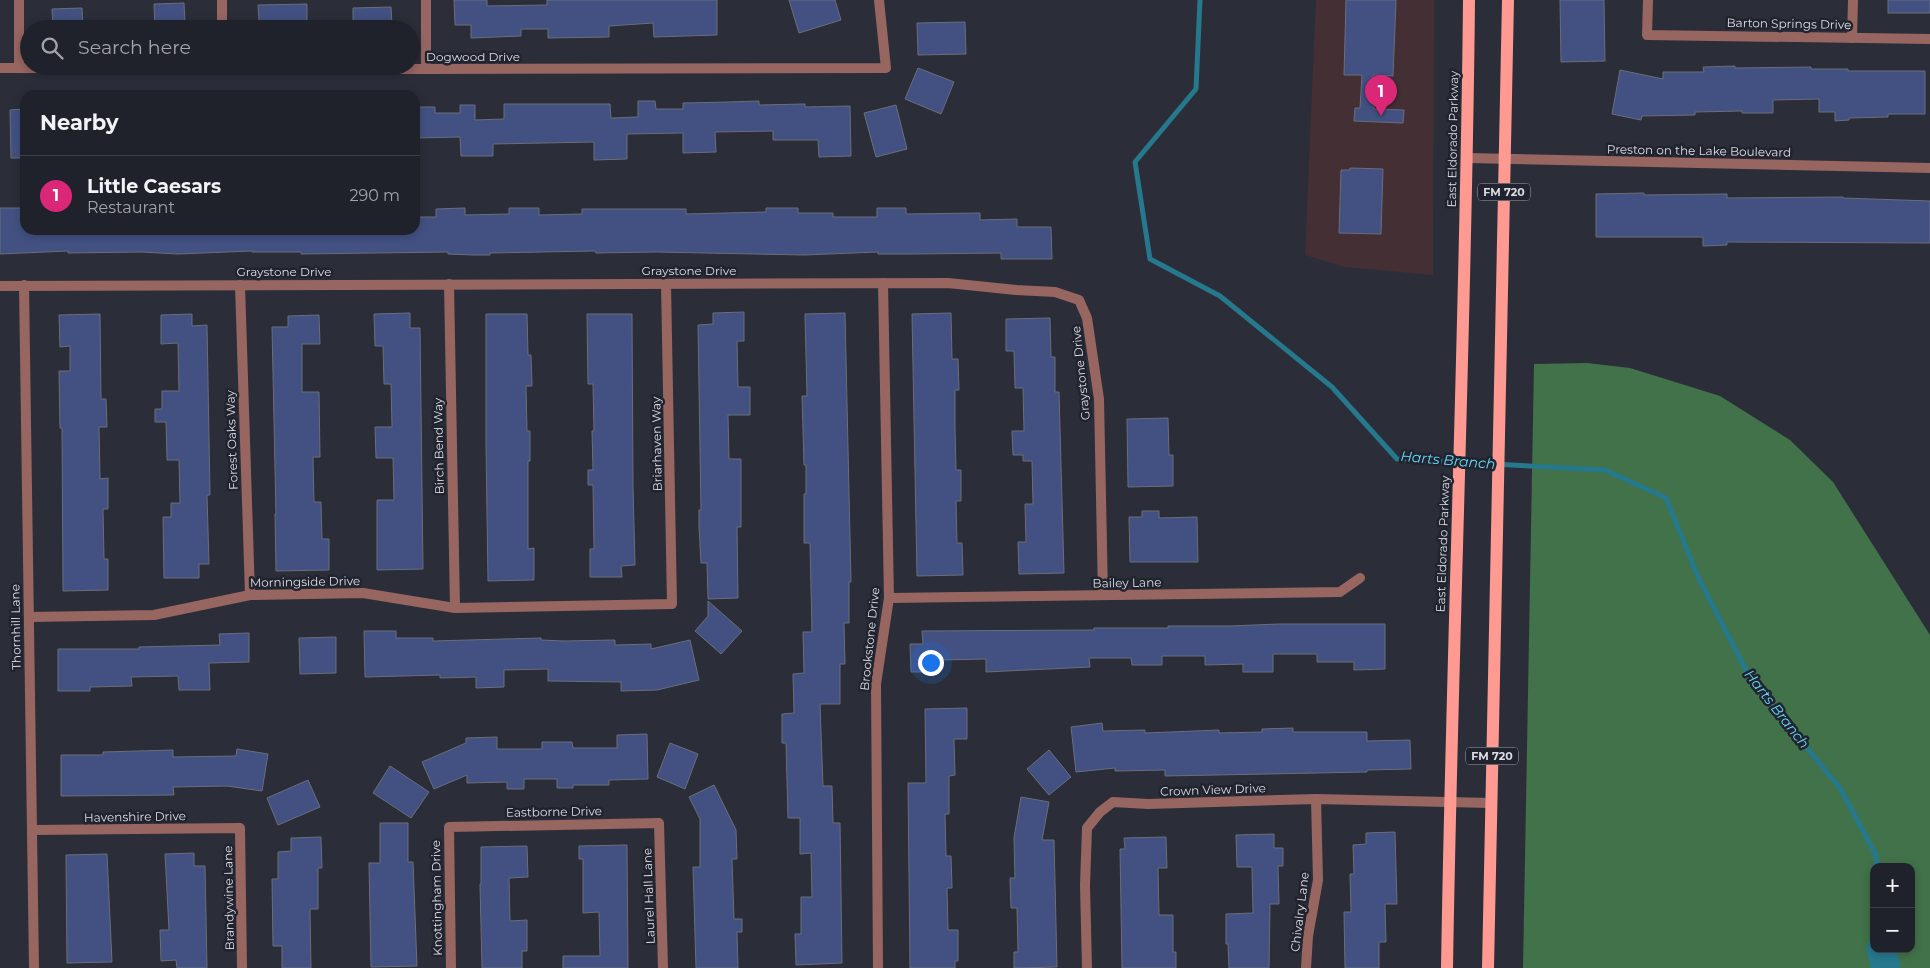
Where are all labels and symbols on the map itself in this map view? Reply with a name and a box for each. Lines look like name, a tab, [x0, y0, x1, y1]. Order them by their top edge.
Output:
street label: Barton Springs Drive	[1726, 15, 1852, 32]
street label: Dogwood Drive	[426, 49, 520, 64]
street label: East Eldorado Parkway	[1444, 70, 1461, 207]
pin: 1	[1365, 75, 1397, 116]
street label: Preston on the Lake Boulevard	[1607, 141, 1791, 160]
road number: FM 720	[1478, 183, 1530, 200]
street label: Graystone Drive	[642, 263, 736, 278]
street label: Graystone Drive	[237, 264, 331, 279]
street label: Graystone Drive	[1068, 325, 1093, 421]
street label: Forest Oaks Way	[222, 389, 241, 490]
street label: Briarhaven Way	[648, 396, 665, 491]
street label: Birch Bend Way	[430, 397, 447, 494]
water label: Harts Branch	[1400, 447, 1496, 473]
street label: East Eldorado Parkway	[1433, 475, 1452, 613]
street label: Morningside Drive	[250, 573, 360, 590]
street label: Bailey Lane	[1092, 574, 1162, 591]
street label: Thornhill Lane	[7, 584, 24, 670]
street label: Brookstone Drive	[857, 587, 882, 691]
your location	[918, 650, 944, 676]
water label: Harts Branch	[1741, 666, 1813, 752]
road number: FM 720	[1466, 748, 1518, 764]
street label: Crown View Drive	[1160, 780, 1266, 799]
street label: Eastborne Drive	[506, 803, 602, 820]
street label: Havenshire Drive	[84, 808, 186, 825]
street label: Knottingham Drive	[428, 840, 445, 956]
street label: Brandywine Lane	[220, 845, 237, 951]
street label: Laurel Hall Lane	[639, 848, 658, 944]
street label: Chivalry Lane	[1287, 871, 1312, 953]

